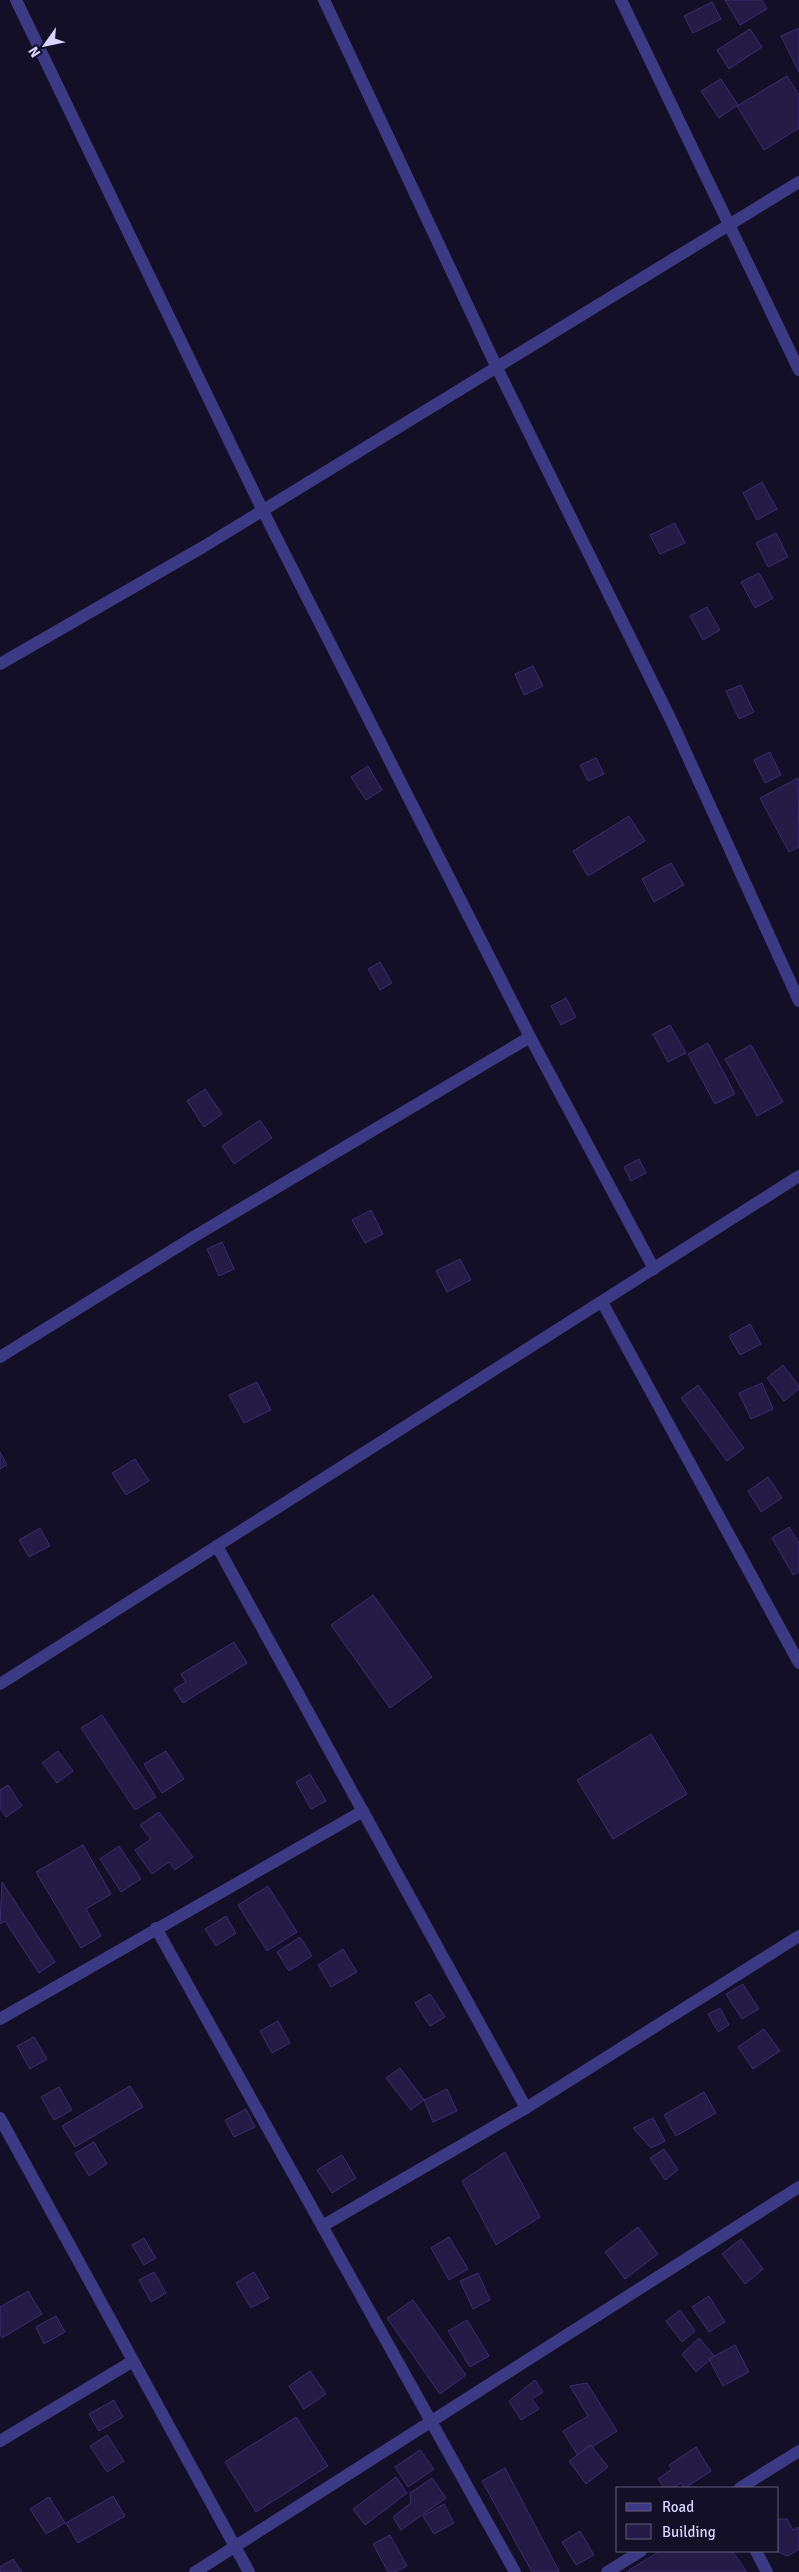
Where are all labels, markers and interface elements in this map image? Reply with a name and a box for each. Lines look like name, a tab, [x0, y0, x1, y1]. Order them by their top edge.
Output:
north arrow	[20, 20, 70, 70]
text: N	[25, 43, 44, 61]
legend	[616, 2487, 779, 2552]
text: Road	[662, 2498, 694, 2516]
text: Building	[662, 2523, 716, 2541]

